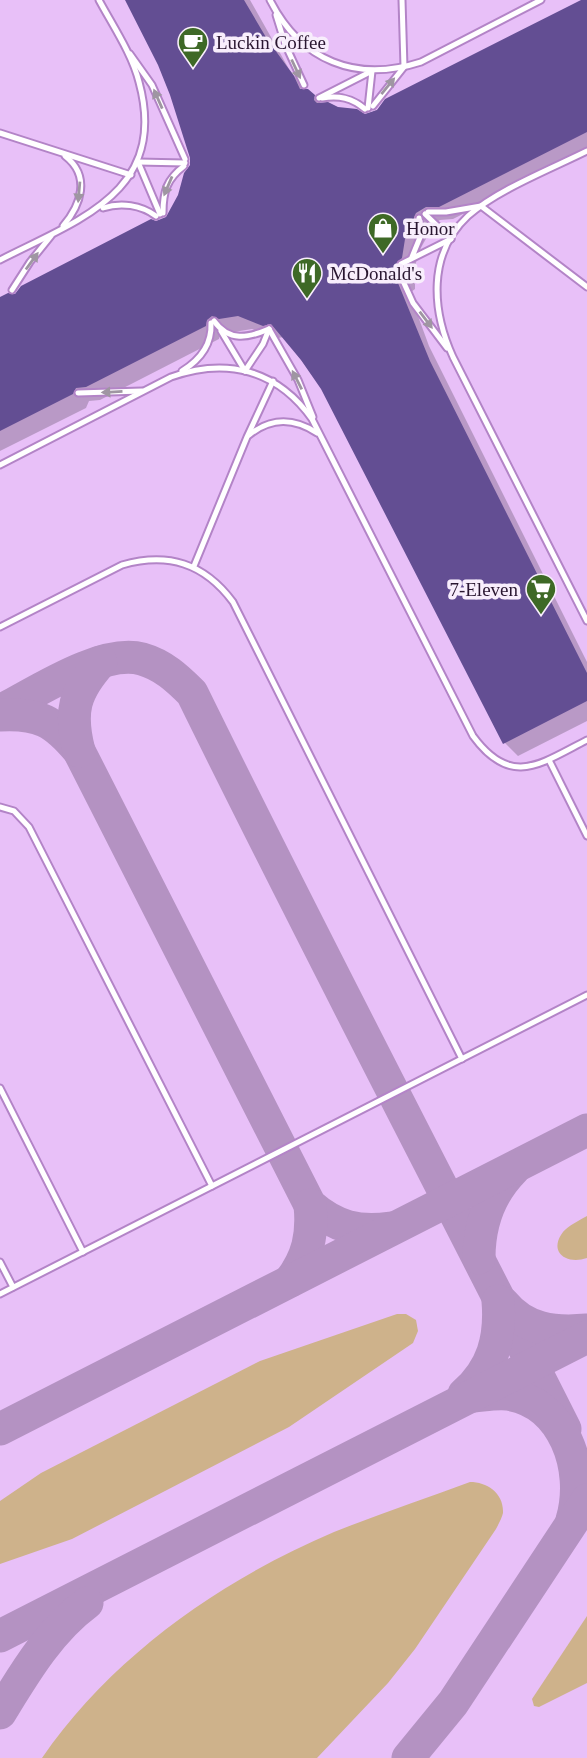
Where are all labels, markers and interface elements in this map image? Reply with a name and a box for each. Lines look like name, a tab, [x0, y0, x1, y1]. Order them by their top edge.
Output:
cafe icon: Luckin Coffee	[176, 25, 210, 69]
place label: Luckin Coffee	[216, 32, 326, 53]
one-way arrow	[290, 58, 301, 79]
one-way arrow	[380, 78, 395, 95]
one-way arrow	[152, 89, 163, 110]
one-way arrow	[162, 176, 173, 197]
one-way arrow	[74, 181, 85, 203]
shop icon: Honor	[366, 211, 400, 255]
place label: Honor	[406, 218, 455, 239]
one-way arrow	[25, 252, 39, 270]
restaurant icon: McDonald's	[290, 256, 324, 300]
place label: McDonald's	[330, 263, 422, 284]
one-way arrow	[418, 311, 433, 329]
one-way arrow	[292, 370, 304, 390]
one-way arrow	[100, 387, 122, 398]
supermarket icon: 7-Eleven	[524, 572, 558, 616]
place label: 7-Eleven	[449, 579, 519, 600]

